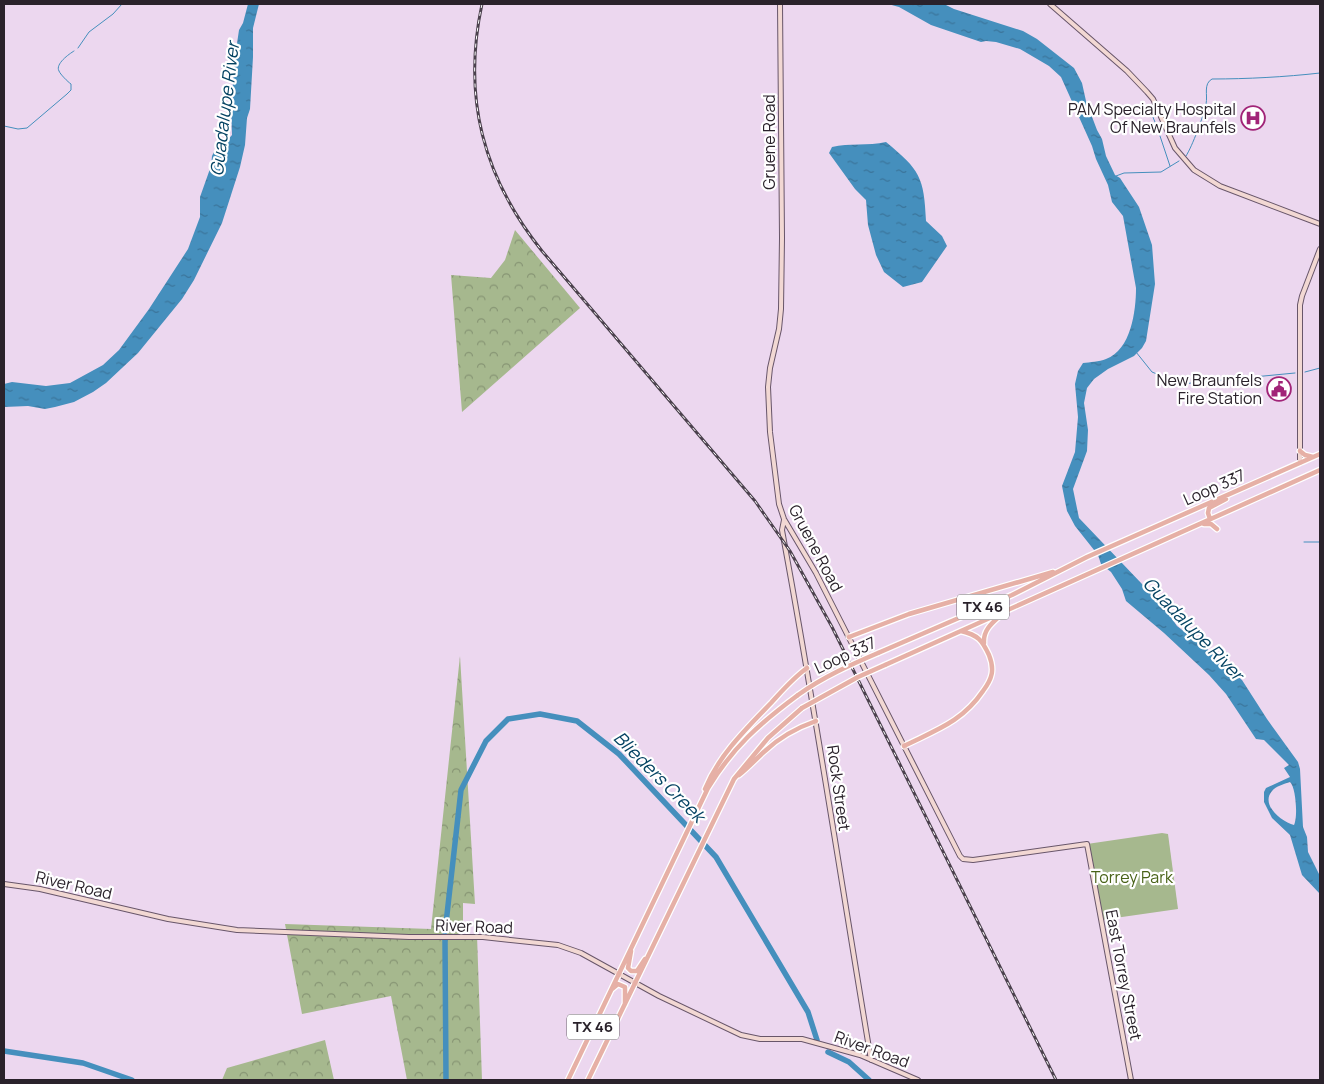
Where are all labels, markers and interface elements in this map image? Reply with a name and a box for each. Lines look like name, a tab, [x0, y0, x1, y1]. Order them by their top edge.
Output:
water label: Guadalupe River	[204, 38, 244, 177]
street label: Gruene Road	[758, 94, 780, 190]
place label: PAM Specialty Hospital Of New Braunfels	[1068, 98, 1236, 138]
hospital icon: PAM Specialty Hospital Of New Braunfels	[1240, 105, 1266, 131]
place label: New Braunfels Fire Station	[1157, 369, 1262, 409]
public building icon: New Braunfels Fire Station	[1266, 376, 1292, 402]
street label: Loop 337	[1180, 464, 1248, 510]
street label: Gruene Road	[784, 501, 848, 595]
water label: Guadalupe River	[1138, 571, 1251, 687]
road number: TX 46	[957, 594, 1009, 620]
street label: Loop 337	[811, 631, 879, 679]
water label: Blieders Creek	[609, 726, 713, 829]
street label: Rock Street	[822, 744, 856, 832]
street label: River Road	[34, 866, 114, 904]
park label: Torrey Park	[1091, 866, 1174, 888]
street label: East Torrey Street	[1101, 908, 1147, 1042]
street label: River Road	[435, 914, 513, 938]
road number: TX 46	[567, 1014, 619, 1040]
street label: River Road	[832, 1025, 912, 1073]

